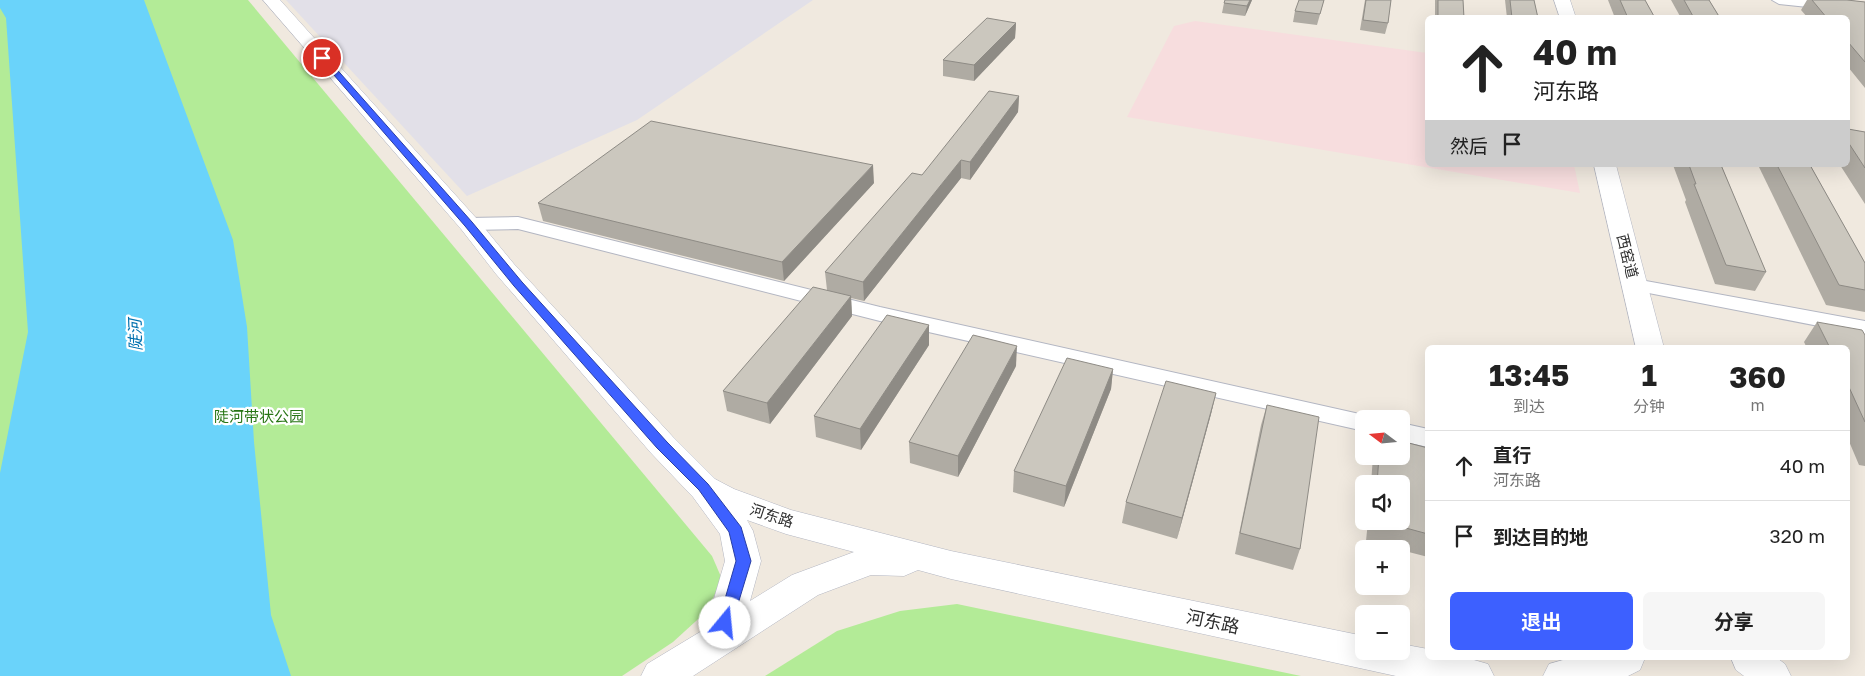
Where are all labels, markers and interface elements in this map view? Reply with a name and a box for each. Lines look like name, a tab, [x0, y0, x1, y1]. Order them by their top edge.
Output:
text: 40 m	[1533, 31, 1617, 73]
icon: ahead	[1450, 35, 1515, 100]
pin	[301, 37, 343, 79]
icon: arrive	[308, 44, 336, 72]
text: 河东路	[1533, 77, 1599, 104]
icon: arrive	[1498, 130, 1526, 158]
text: 然后	[1450, 134, 1488, 157]
street label: 西窑道	[1614, 232, 1642, 280]
water label: 陡河	[124, 316, 146, 351]
text: 13:45	[1489, 357, 1569, 393]
text: 1	[1642, 357, 1657, 393]
text: 360	[1729, 359, 1786, 395]
text: m	[1751, 395, 1765, 415]
text: 到达	[1513, 396, 1545, 416]
text: 分钟	[1633, 396, 1665, 416]
park label: 陡河带状公园	[214, 407, 304, 425]
north arrow	[1355, 410, 1410, 465]
map controls	[1355, 410, 1410, 660]
text: 直行	[1493, 443, 1531, 466]
icon: ahead	[1450, 452, 1478, 480]
text: 40 m	[1780, 454, 1825, 477]
text: 河东路	[1493, 470, 1541, 490]
button: sound	[1355, 475, 1410, 530]
street label: 河东路	[748, 499, 796, 531]
icon: arrive	[1450, 522, 1478, 550]
text: 320 m	[1770, 524, 1825, 547]
text: 到达目的地	[1493, 525, 1588, 548]
button: +	[1355, 540, 1410, 595]
button: 退出	[1450, 592, 1633, 650]
button: 分享	[1643, 592, 1825, 650]
position arrow	[698, 596, 750, 648]
street label: 河东路	[1184, 605, 1242, 637]
button: −	[1355, 605, 1410, 660]

